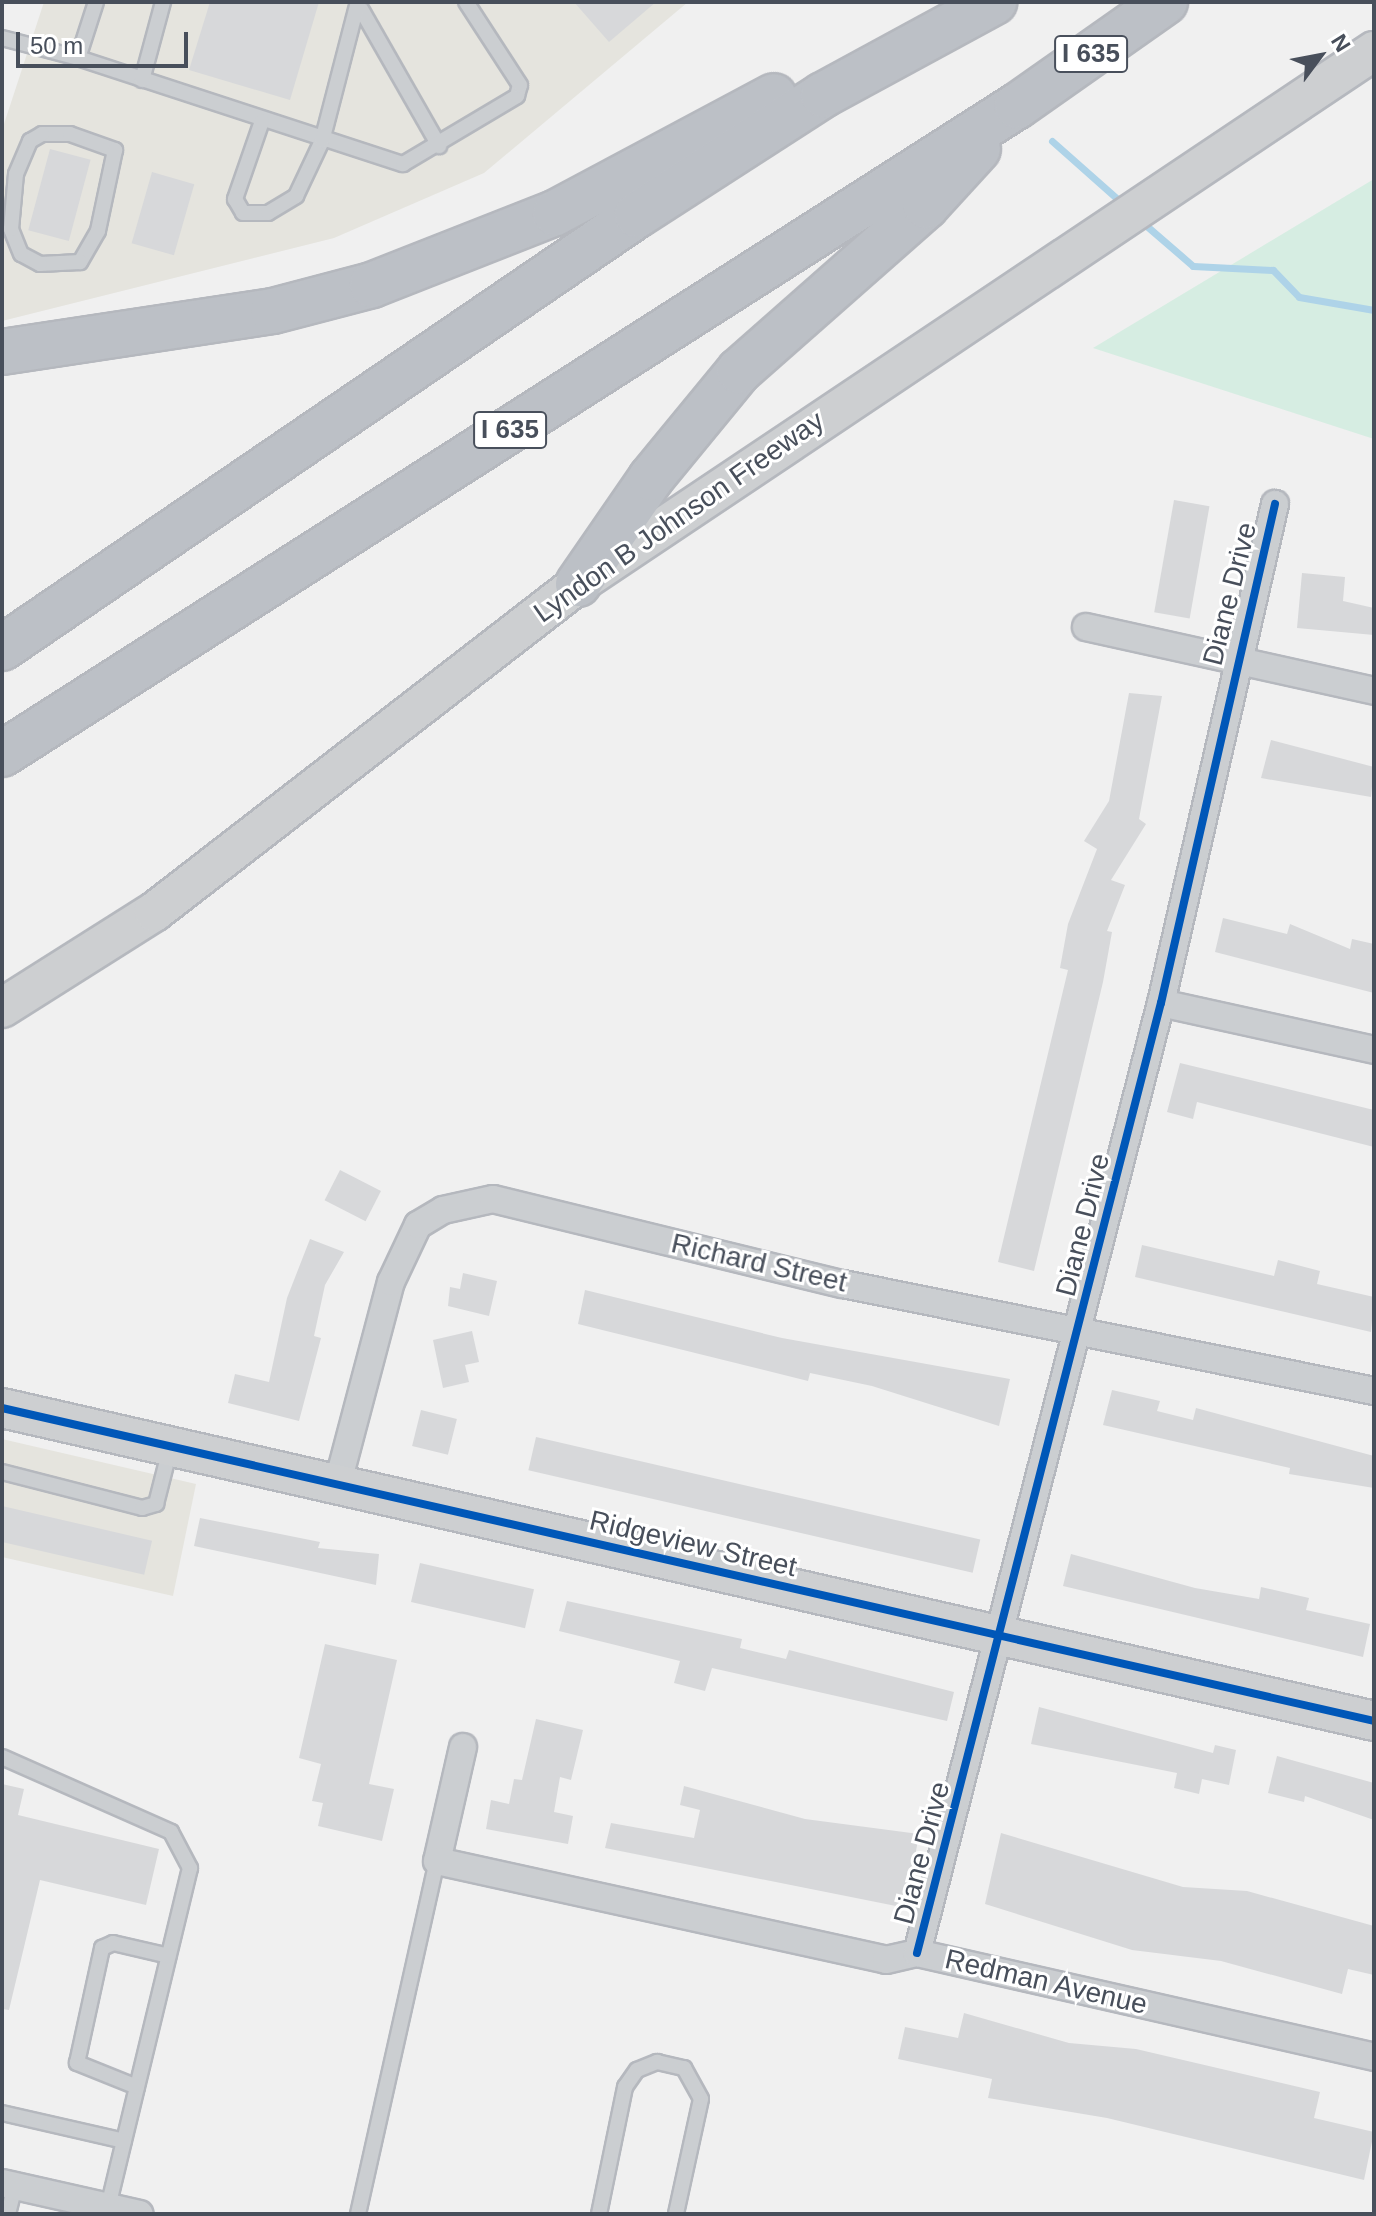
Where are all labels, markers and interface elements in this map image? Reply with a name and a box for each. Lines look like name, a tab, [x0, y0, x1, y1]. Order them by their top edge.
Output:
scale bar	[20, 16, 192, 66]
north arrow	[1280, 16, 1360, 96]
text: N	[1326, 30, 1356, 56]
text: 50 m	[30, 32, 83, 59]
road number: I 635	[1053, 32, 1129, 76]
street label: Lyndon B Johnson Freeway	[528, 404, 830, 630]
road number: I 635	[472, 408, 548, 452]
street label: Diane Drive	[1196, 519, 1264, 669]
street label: Diane Drive	[1049, 1150, 1117, 1300]
street label: Richard Street	[668, 1227, 850, 1299]
street label: Ridgeview Street	[586, 1504, 800, 1584]
street label: Diane Drive	[887, 1778, 957, 1928]
street label: Redman Avenue	[941, 1942, 1151, 2022]

